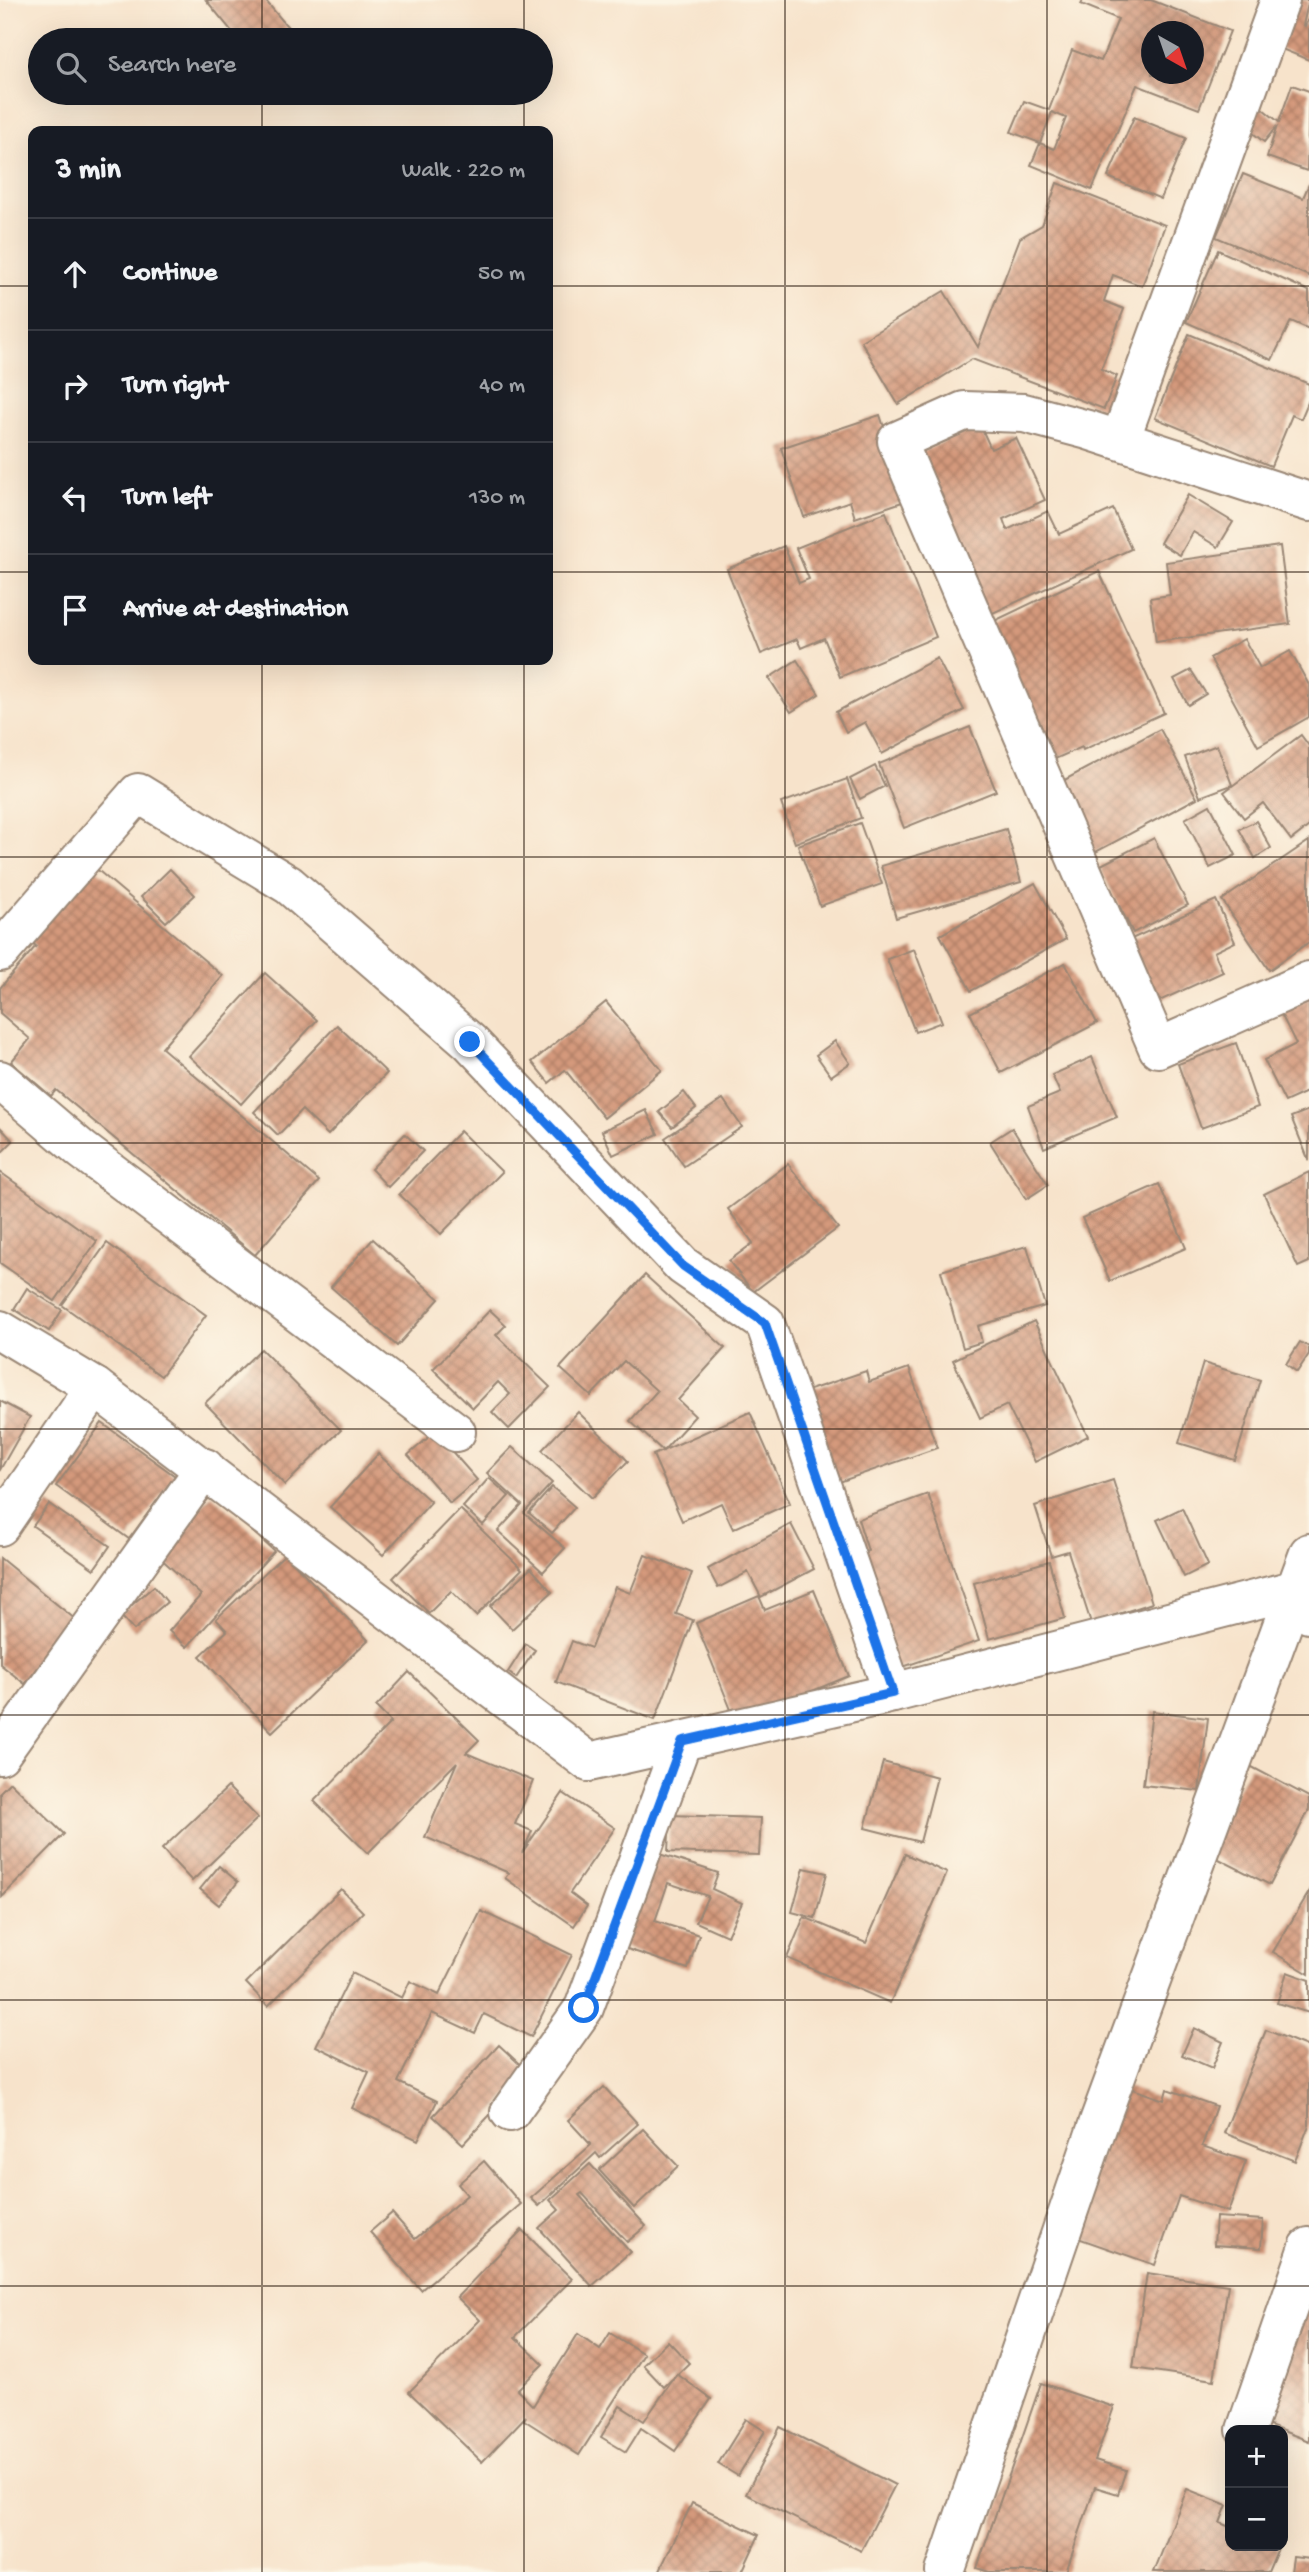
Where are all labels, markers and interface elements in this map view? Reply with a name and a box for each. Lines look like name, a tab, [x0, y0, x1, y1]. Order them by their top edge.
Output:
north arrow	[1141, 21, 1204, 84]
search box	[28, 28, 553, 105]
icon: search	[52, 48, 90, 86]
text: Search here	[108, 51, 236, 82]
text: 3 min	[56, 154, 121, 189]
text: Walk · 220 m	[402, 158, 525, 185]
icon: ahead	[56, 255, 94, 293]
text: Continue	[123, 259, 217, 290]
text: 50 m	[478, 261, 525, 288]
icon: right	[56, 367, 94, 405]
text: Turn right	[123, 371, 227, 402]
text: 40 m	[479, 373, 525, 400]
icon: left	[56, 479, 94, 517]
text: Turn left	[123, 483, 211, 514]
text: 130 m	[469, 485, 525, 512]
icon: arrive	[56, 591, 94, 629]
text: Arrive at destination	[123, 595, 348, 626]
route end	[454, 1026, 485, 1057]
route start	[568, 1992, 599, 2023]
map controls	[1225, 2425, 1288, 2551]
button: +	[1225, 2425, 1288, 2488]
button: −	[1225, 2488, 1288, 2551]

